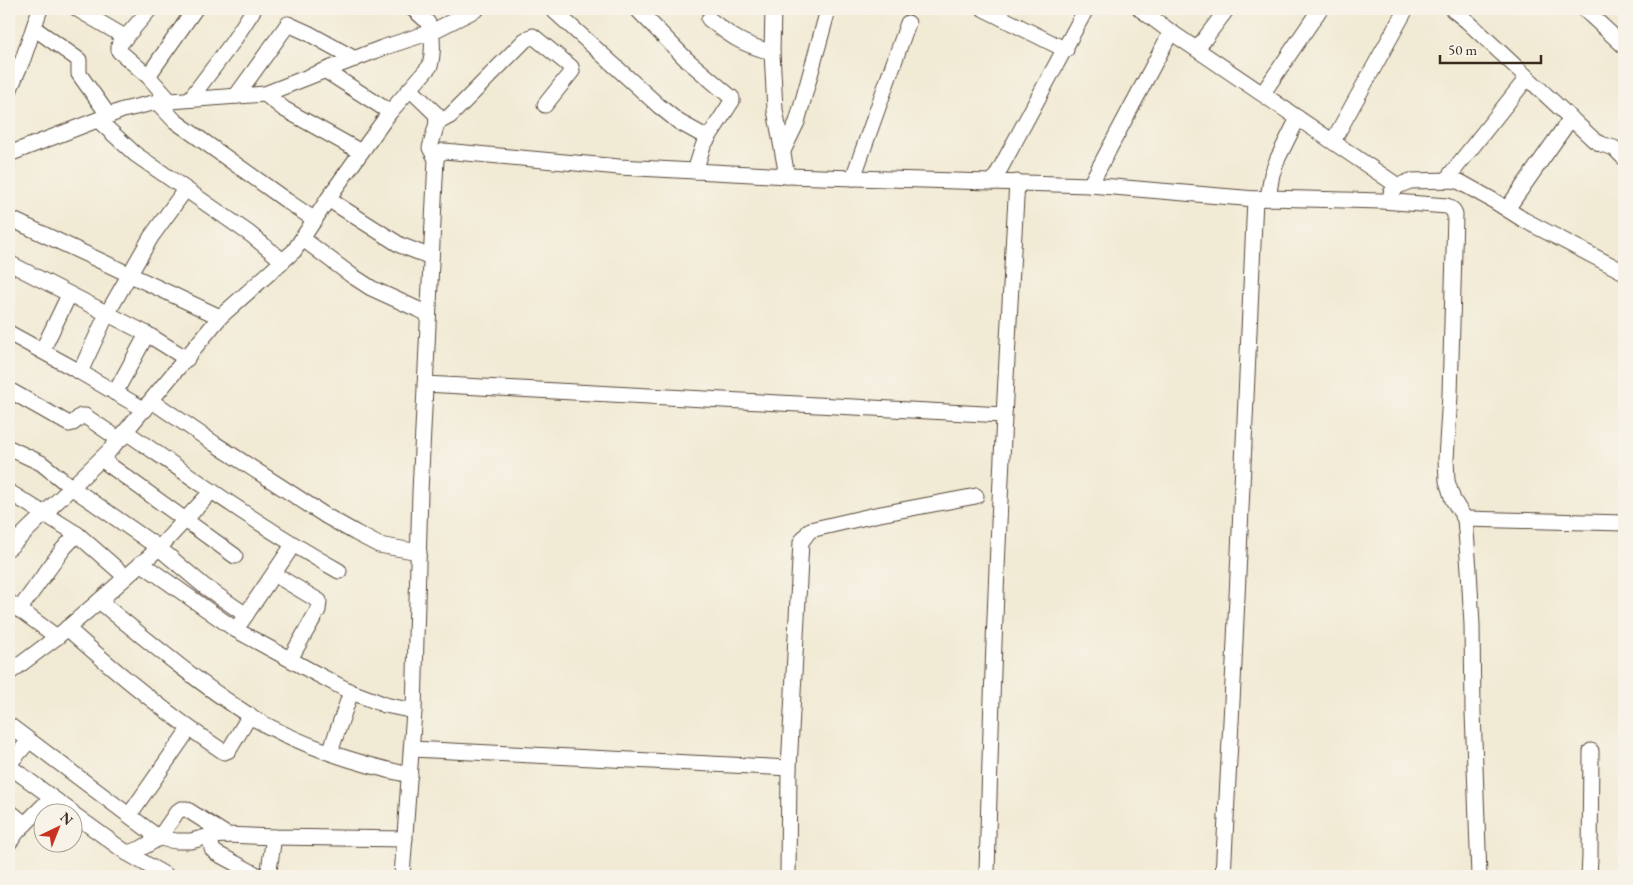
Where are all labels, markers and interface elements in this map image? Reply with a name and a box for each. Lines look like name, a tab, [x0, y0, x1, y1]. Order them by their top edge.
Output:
scale bar	[1440, 32, 1542, 64]
text: 50 m	[1448, 40, 1477, 59]
north arrow	[32, 802, 82, 852]
text: N	[57, 808, 78, 829]

